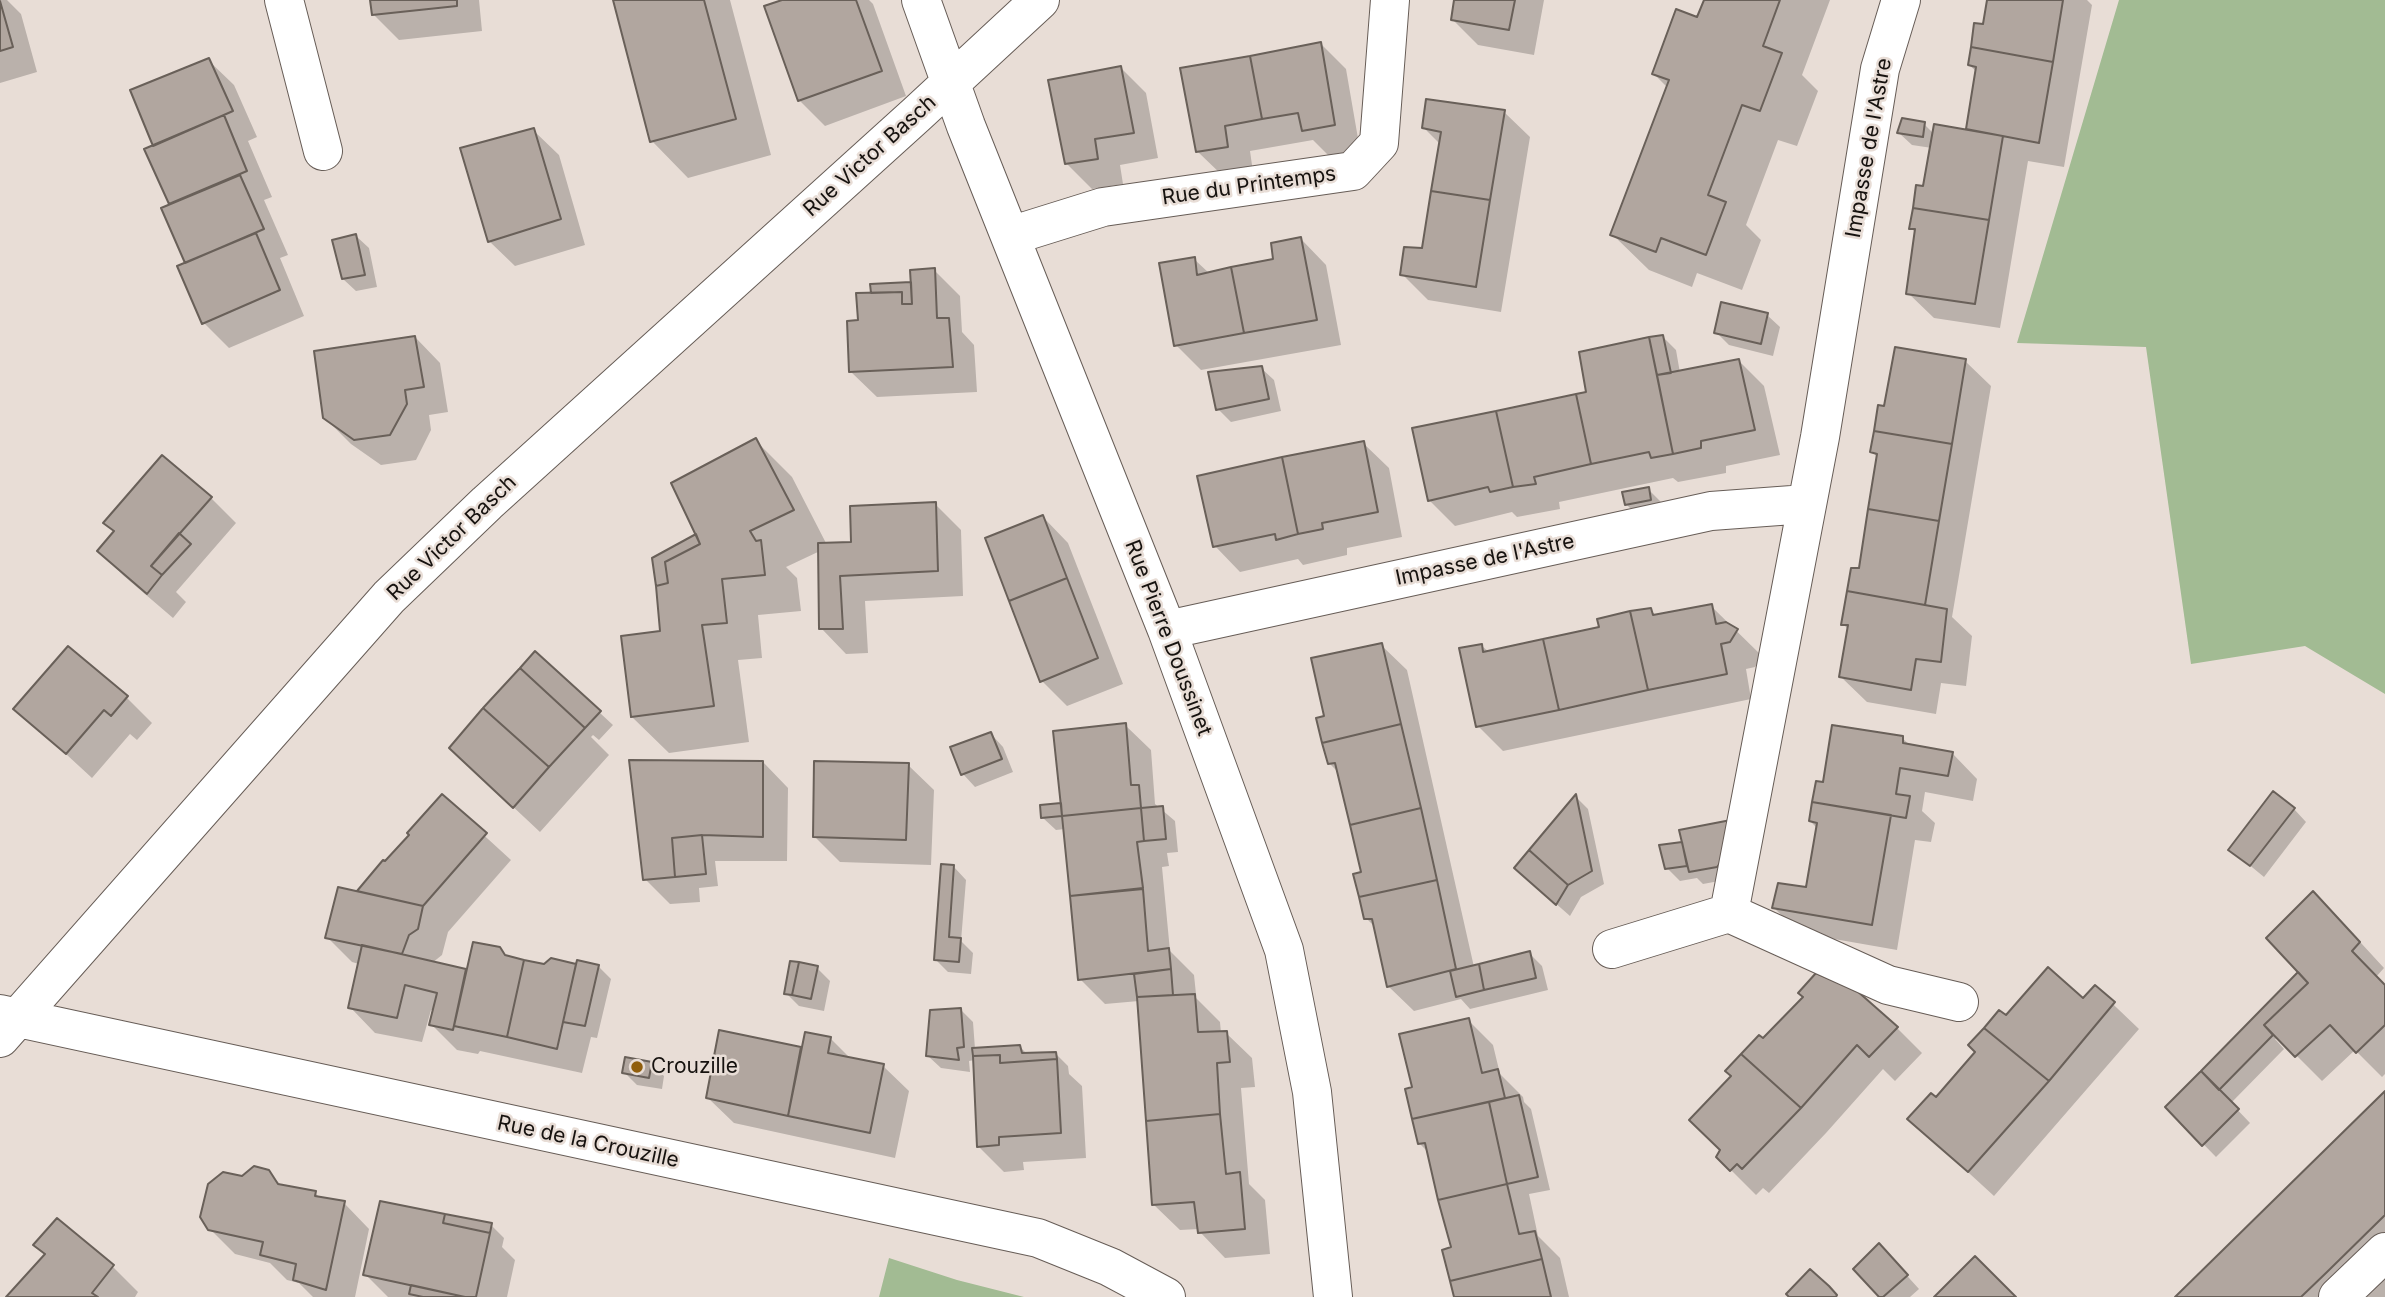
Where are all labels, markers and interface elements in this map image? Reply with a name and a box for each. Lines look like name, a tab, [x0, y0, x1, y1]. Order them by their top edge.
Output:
street label: Impasse de l'Astre	[1841, 56, 1897, 240]
street label: Rue Victor Basch	[798, 90, 942, 222]
street label: Rue du Printemps	[1160, 161, 1338, 211]
street label: Rue Victor Basch	[382, 470, 522, 606]
street label: Impasse de l'Astre	[1393, 529, 1577, 591]
street label: Rue Pierre Doussinet	[1119, 537, 1217, 739]
place label: Crouzille	[651, 1054, 738, 1080]
marker: Crouzille	[629, 1059, 645, 1075]
street label: Rue de la Crouzille	[495, 1110, 681, 1174]

